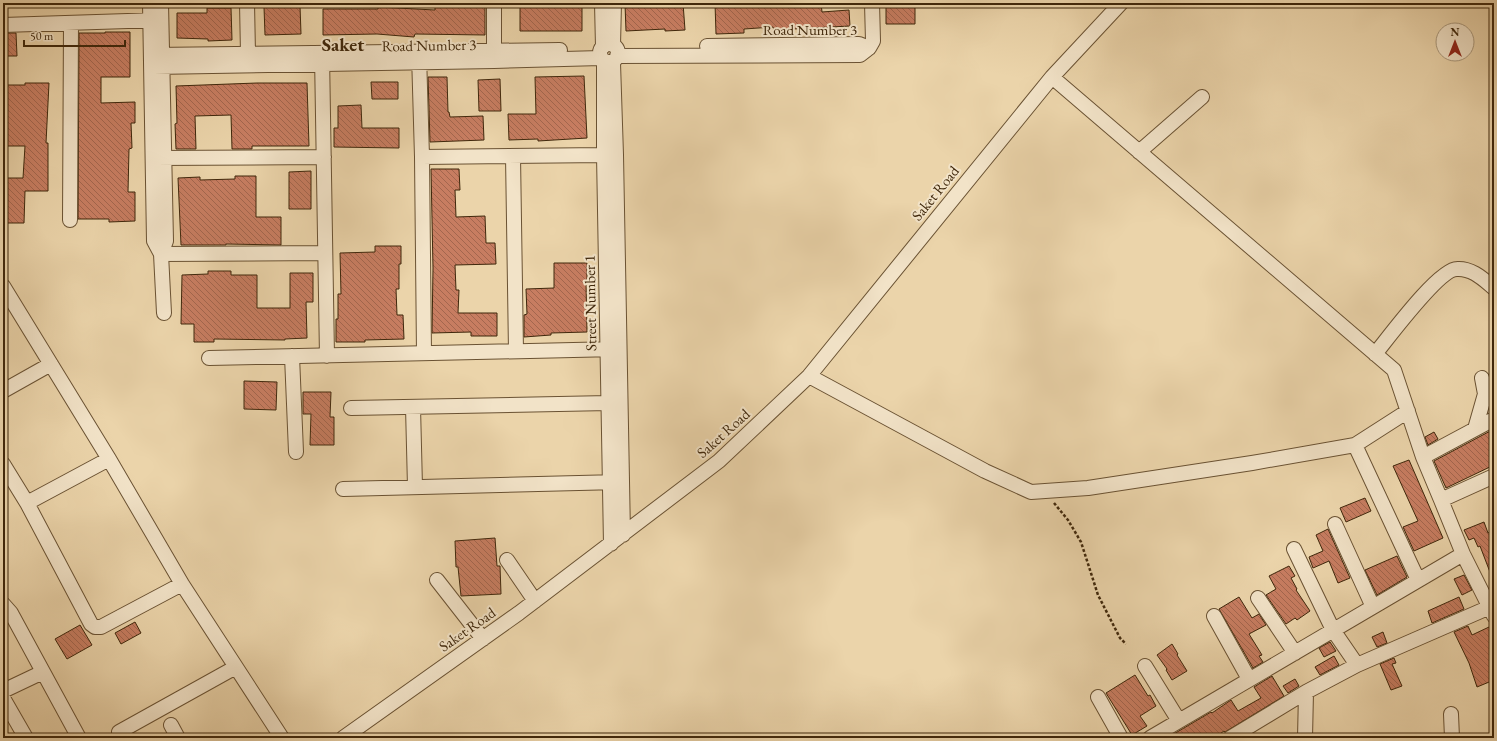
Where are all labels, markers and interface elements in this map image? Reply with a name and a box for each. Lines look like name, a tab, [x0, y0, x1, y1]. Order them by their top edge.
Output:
street label: Road Number 3	[763, 20, 857, 39]
scale bar	[24, 22, 125, 48]
north arrow	[1435, 22, 1475, 62]
text: N	[1451, 25, 1460, 39]
text: 50 m	[30, 28, 54, 44]
district label: Saket	[322, 32, 364, 57]
street label: Road Number 3	[382, 35, 476, 55]
street label: Saket Road	[907, 161, 963, 224]
street label: Street Number 1	[580, 255, 600, 351]
street label: Saket Road	[693, 404, 754, 462]
street label: Saket Road	[435, 602, 499, 655]

